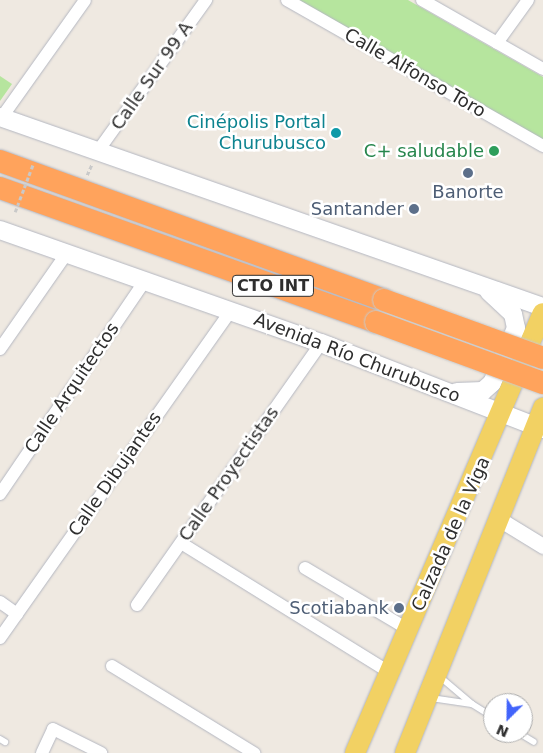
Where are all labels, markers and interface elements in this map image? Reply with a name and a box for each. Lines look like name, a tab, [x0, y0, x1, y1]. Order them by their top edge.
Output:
street label: Calle Sur 99 A	[107, 18, 197, 134]
street label: Calle Alfonso Toro	[341, 24, 489, 122]
place label: Cinépolis Portal Churubusco	[187, 112, 326, 154]
marker: Cinépolis Portal Churubusco	[330, 127, 342, 139]
place label: C+ saludable	[364, 140, 484, 162]
marker: C+ saludable	[488, 145, 500, 157]
marker: Banorte	[462, 167, 474, 179]
place label: Banorte	[432, 181, 504, 203]
place label: Santander	[311, 198, 404, 220]
marker: Santander	[408, 203, 420, 215]
road number: CTO INT	[232, 272, 314, 300]
street label: Avenida Río Churubusco	[251, 309, 463, 407]
street label: Calle Arquitectos	[20, 318, 124, 458]
street label: Calle Proyectistas	[174, 402, 284, 546]
street label: Calle Dibujantes	[64, 408, 166, 540]
street label: Calzada de la Viga	[407, 454, 495, 614]
place label: Scotiabank	[289, 597, 389, 619]
marker: Scotiabank	[393, 602, 405, 614]
north arrow	[483, 693, 533, 743]
text: N	[494, 721, 511, 741]

